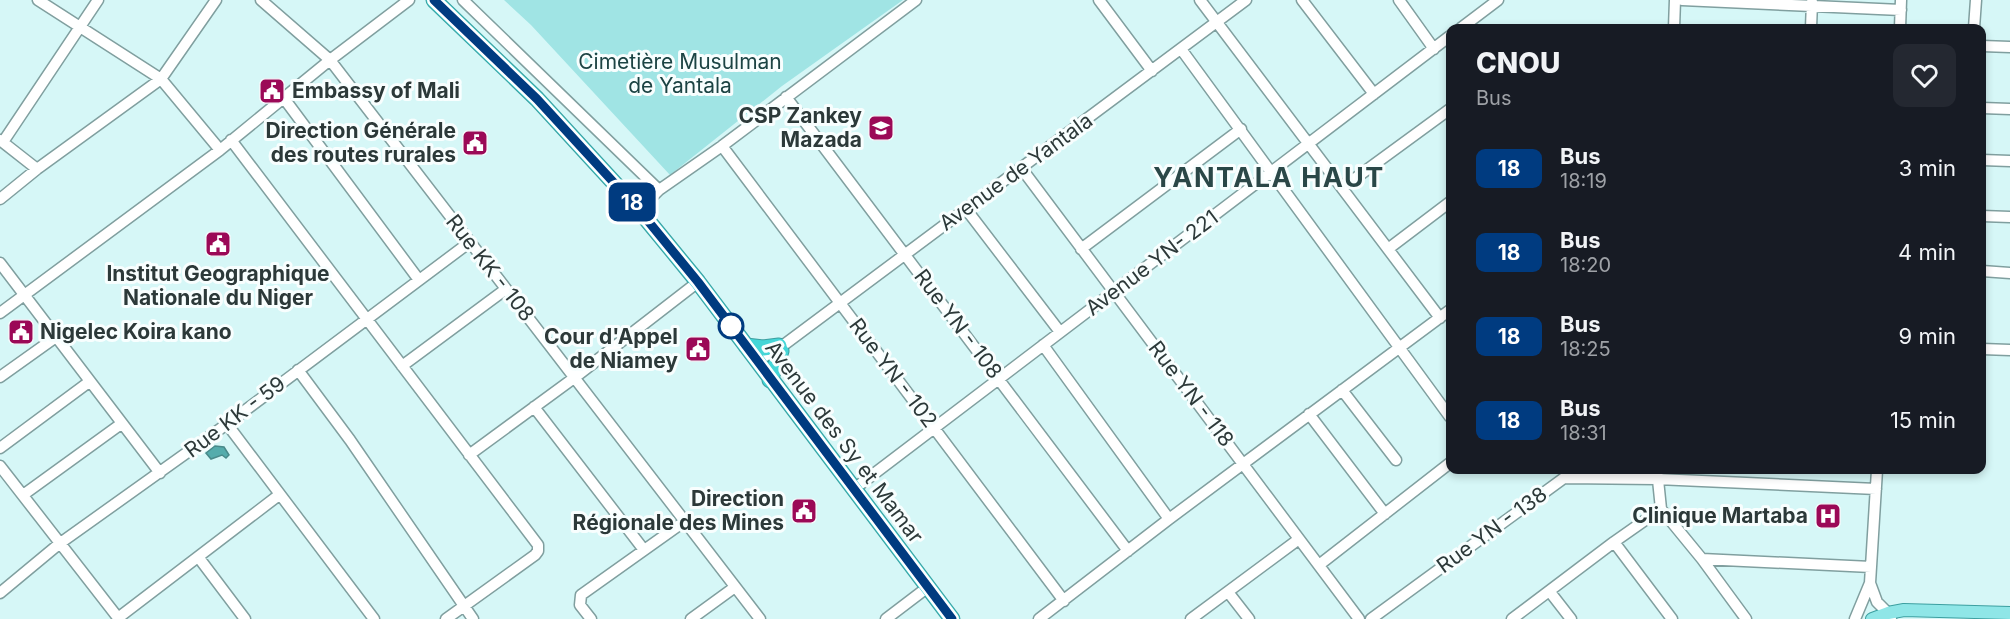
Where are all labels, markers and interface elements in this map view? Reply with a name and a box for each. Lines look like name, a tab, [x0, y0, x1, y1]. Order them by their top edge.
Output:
button: heart	[1893, 44, 1956, 107]
text: CNOU	[1476, 46, 1560, 80]
park label: Cimetière Musulman de Yantala	[578, 49, 782, 98]
public building icon: Embassy of Mali	[257, 76, 287, 106]
place label: Embassy of Mali	[292, 78, 460, 103]
text: Bus	[1476, 86, 1511, 110]
place label: CSP Zankey Mazada	[738, 103, 862, 152]
street label: Avenue de Yantala	[934, 108, 1097, 236]
school or university icon: CSP Zankey Mazada	[866, 113, 896, 143]
place label: Direction Générale des routes rurales	[265, 118, 456, 167]
public building icon: Direction Générale des routes rurales	[460, 128, 490, 158]
text: Bus	[1560, 143, 1601, 169]
text: 3 min	[1899, 155, 1956, 181]
text: 18	[1498, 156, 1520, 181]
district label: YANTALA HAUT	[1153, 161, 1385, 194]
text: 18:19	[1560, 169, 1607, 193]
line badge: 18	[605, 182, 659, 222]
text: 18	[621, 190, 643, 215]
street label: Avenue YN- 221	[1080, 205, 1223, 321]
street label: Rue KK - 108	[441, 209, 540, 326]
text: Bus	[1560, 227, 1601, 253]
public building icon: Institut Geographique Nationale du Niger	[203, 229, 233, 259]
text: 4 min	[1898, 239, 1956, 265]
text: 18	[1498, 240, 1520, 265]
text: 18:20	[1560, 253, 1611, 277]
place label: Institut Geographique Nationale du Niger	[106, 261, 330, 310]
street label: Rue YN - 108	[909, 264, 1008, 383]
text: Bus	[1560, 311, 1601, 337]
unlabelled marker	[718, 313, 744, 339]
street label: Rue YN - 102	[844, 313, 943, 432]
public building icon: Nigelec Koira kano	[6, 317, 36, 347]
place label: Nigelec Koira kano	[40, 319, 232, 344]
text: 9 min	[1899, 323, 1956, 349]
place label: Cour d'Appel de Niamey	[544, 324, 678, 373]
text: 18	[1498, 324, 1520, 349]
public building icon: Cour d'Appel de Niamey	[683, 334, 713, 364]
street label: Avenue des Sy et Mamar	[760, 336, 929, 548]
street label: Rue YN - 118	[1144, 336, 1239, 451]
text: 18:25	[1560, 337, 1611, 361]
street label: Rue KK - 59	[179, 371, 290, 463]
text: Bus	[1560, 395, 1601, 421]
text: 15 min	[1890, 407, 1956, 433]
text: 18	[1498, 408, 1520, 433]
text: 18:31	[1560, 421, 1607, 445]
street label: Rue YN - 138	[1432, 481, 1552, 578]
place label: Direction Régionale des Mines	[573, 486, 784, 535]
public building icon: Direction Régionale des Mines	[789, 496, 819, 526]
hospital icon: Clinique Martaba	[1813, 501, 1843, 531]
place label: Clinique Martaba	[1632, 503, 1808, 528]

